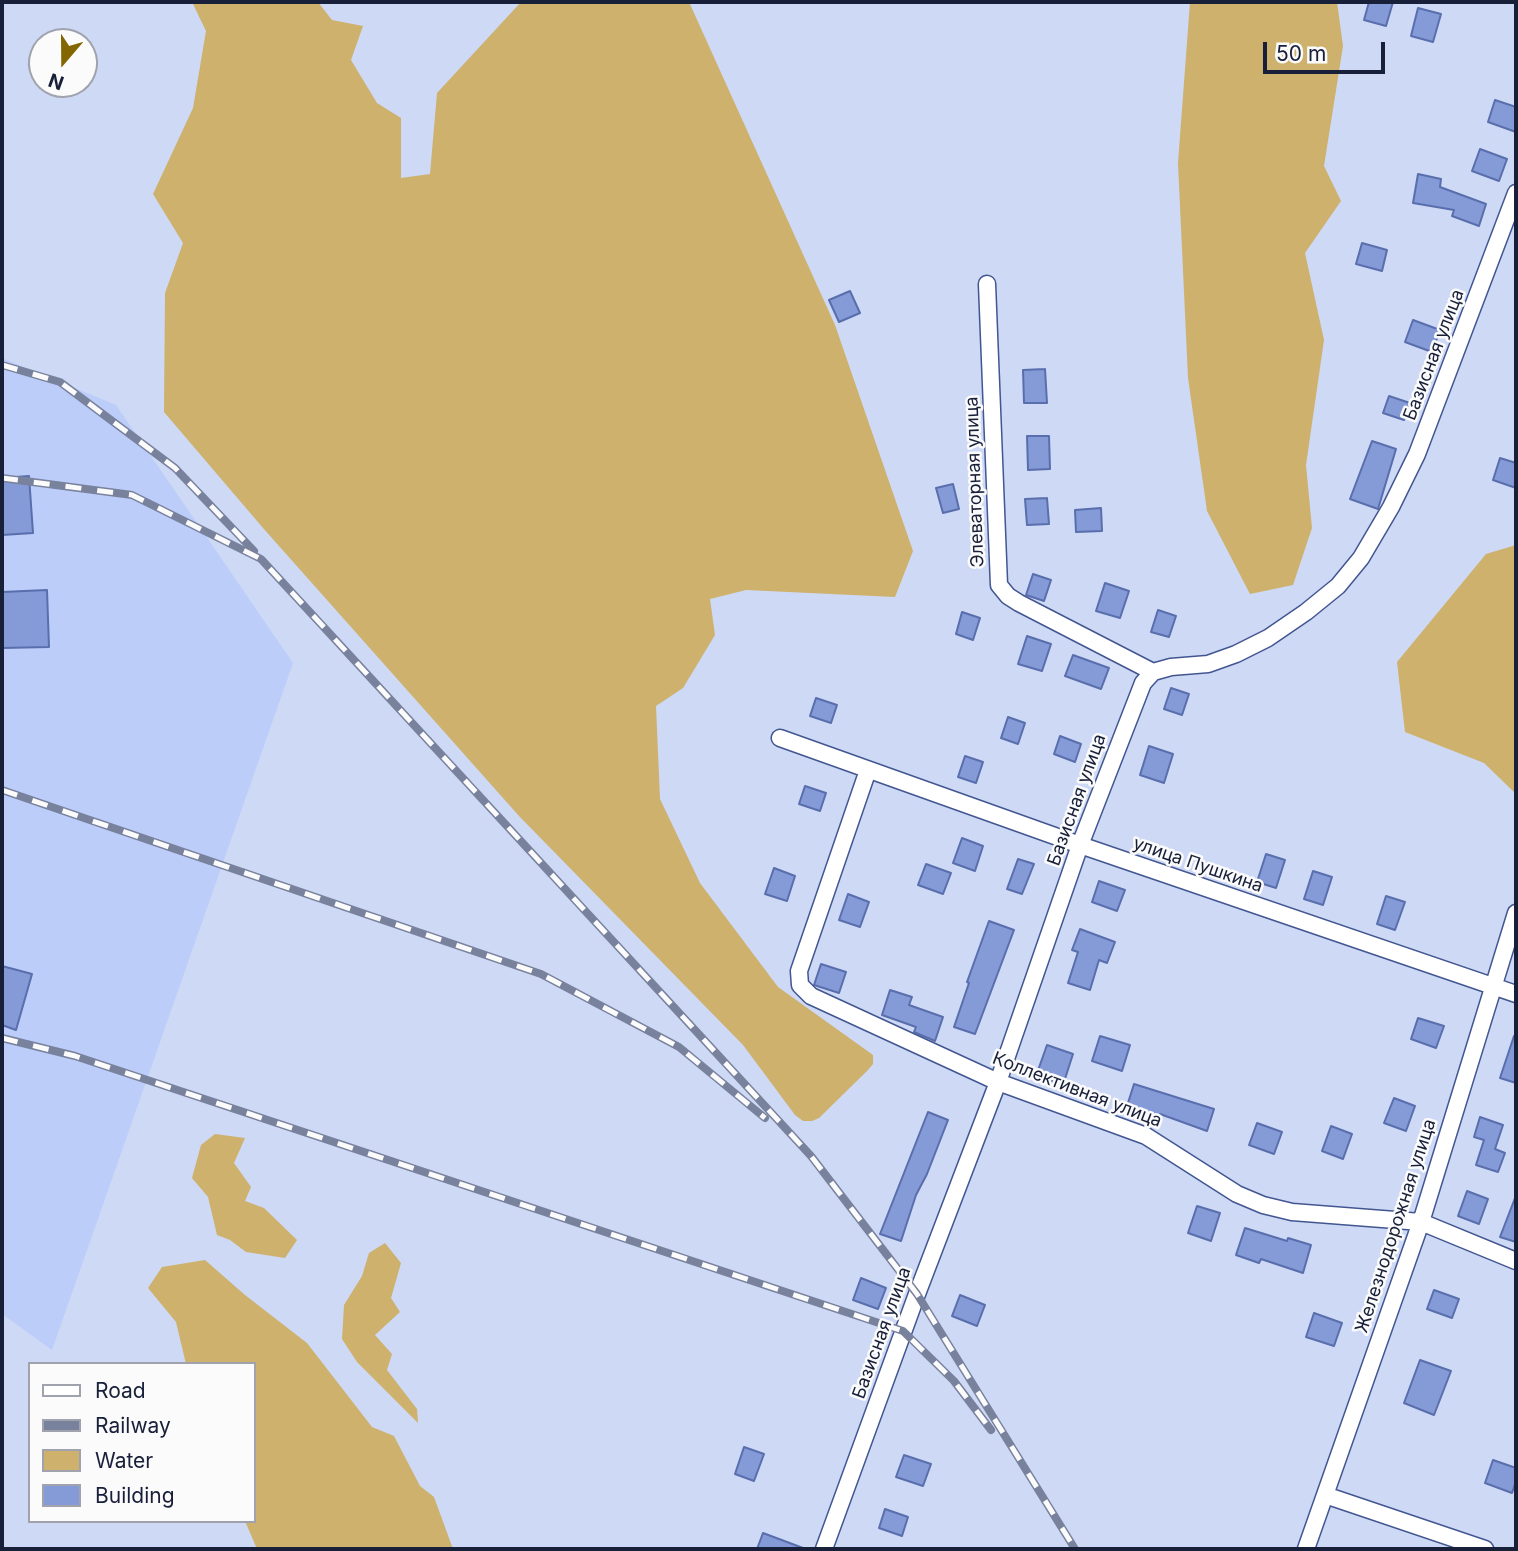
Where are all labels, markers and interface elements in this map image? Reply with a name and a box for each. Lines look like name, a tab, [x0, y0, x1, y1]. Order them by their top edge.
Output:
north arrow	[28, 28, 98, 98]
scale bar	[1266, 28, 1388, 72]
text: 50 m	[1276, 41, 1326, 66]
text: N	[46, 68, 67, 95]
street label: Базисная улица	[1399, 286, 1469, 424]
street label: Элеваторная улица	[961, 396, 989, 568]
street label: Базисная улица	[1043, 731, 1111, 869]
street label: улица Пушкина	[1130, 833, 1266, 897]
street label: Коллективная улица	[989, 1048, 1165, 1132]
street label: Железнодорожная улица	[1351, 1116, 1441, 1336]
street label: Базисная улица	[848, 1264, 916, 1402]
legend	[28, 1362, 256, 1523]
text: Road	[95, 1378, 146, 1403]
text: Railway	[95, 1413, 171, 1438]
text: Water	[95, 1448, 153, 1473]
text: Building	[95, 1483, 175, 1508]

